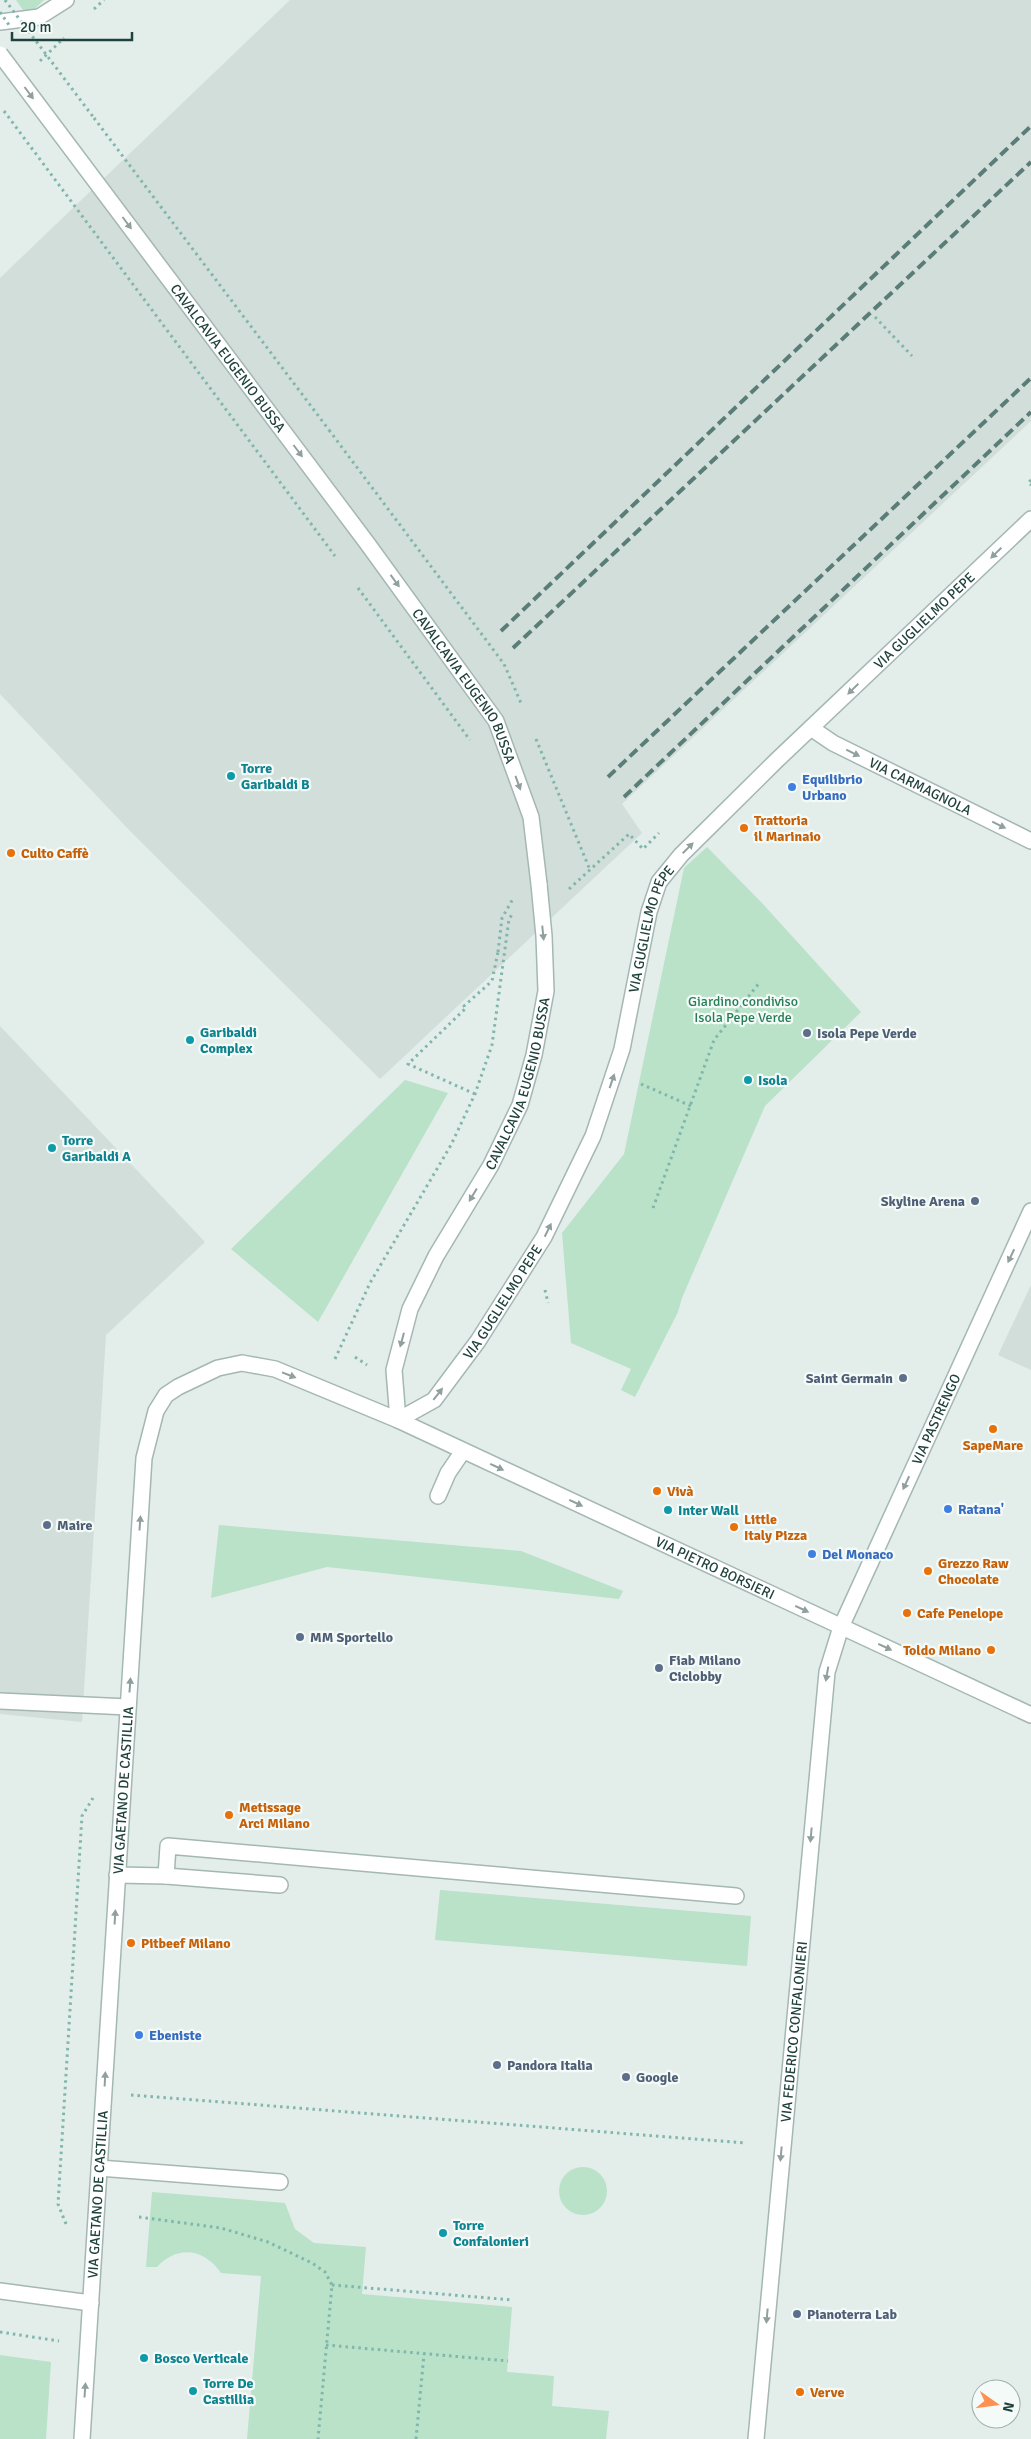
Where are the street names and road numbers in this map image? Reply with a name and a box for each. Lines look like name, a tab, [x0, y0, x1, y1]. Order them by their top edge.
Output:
street label: CAVALCAVIA EUGENIO BUSSA	[167, 280, 290, 436]
street label: VIA GUGLIELMO PEPE	[870, 568, 978, 672]
street label: CAVALCAVIA EUGENIO BUSSA	[409, 605, 519, 766]
street label: VIA CARMAGNOLA	[866, 754, 975, 819]
street label: VIA GUGLIELMO PEPE	[625, 862, 678, 994]
street label: CAVALCAVIA EUGENIO BUSSA	[482, 995, 553, 1173]
street label: VIA GUGLIELMO PEPE	[459, 1241, 546, 1362]
street label: VIA PASTRENGO	[908, 1371, 964, 1467]
street label: VIA PIETRO BORSIERI	[653, 1533, 777, 1603]
street label: VIA GAETANO DE CASTILLIA	[109, 1705, 137, 1875]
street label: VIA FEDERICO CONFALONIERI	[777, 1941, 811, 2123]
street label: VIA GAETANO DE CASTILLIA	[84, 2110, 111, 2279]

